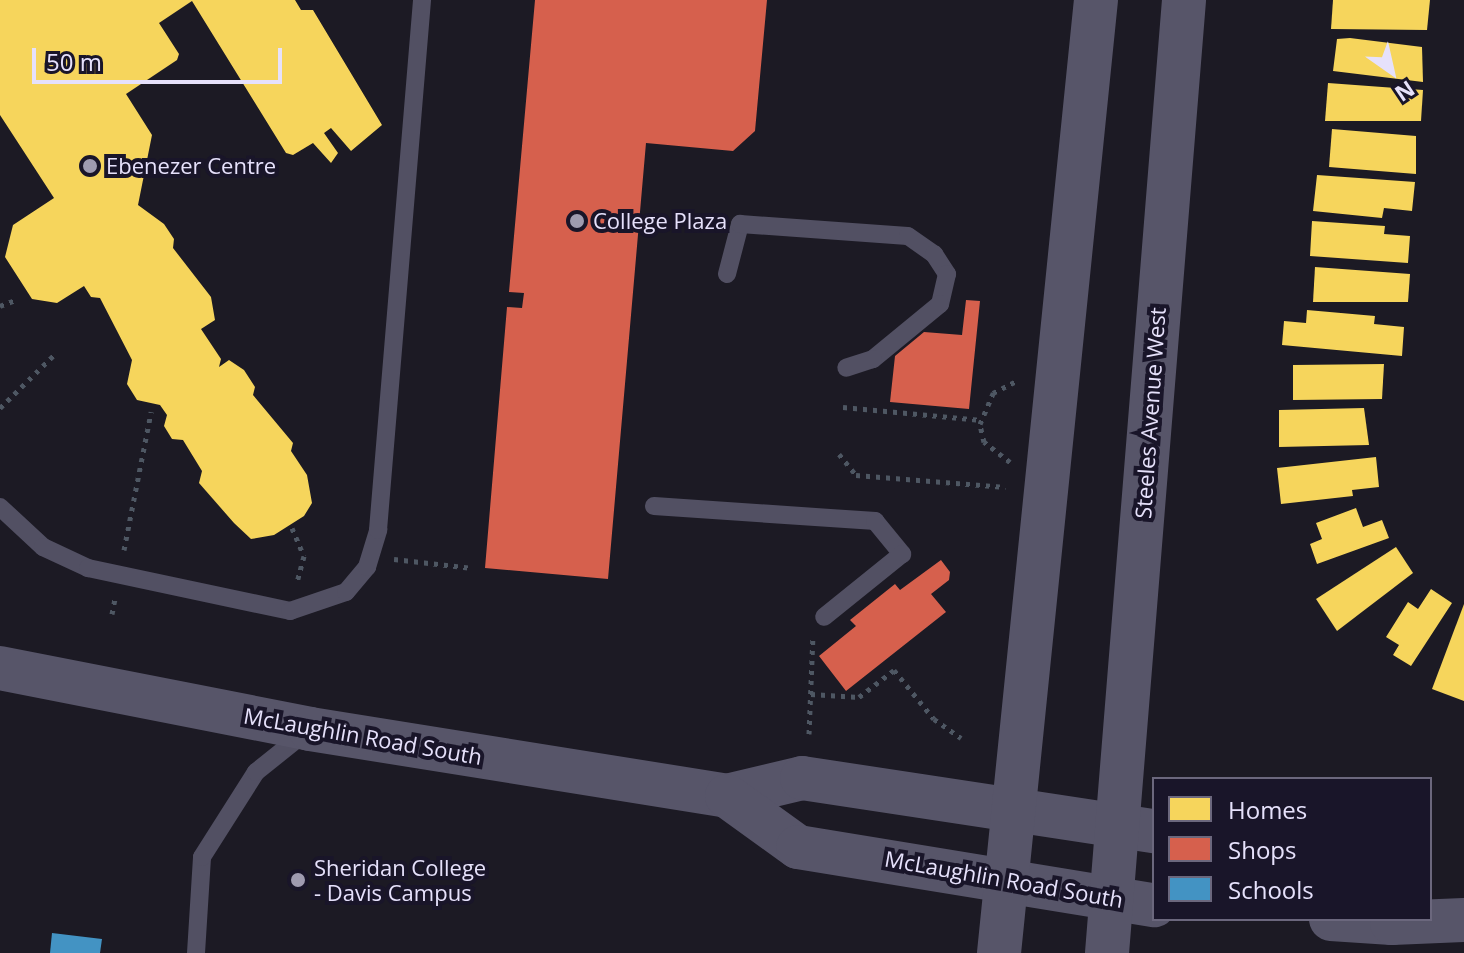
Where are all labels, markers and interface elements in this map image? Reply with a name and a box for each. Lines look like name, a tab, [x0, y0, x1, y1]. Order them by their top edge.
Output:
scale bar	[36, 32, 286, 82]
north arrow	[1352, 32, 1432, 112]
text: 50 m	[46, 45, 102, 78]
text: N	[1390, 74, 1421, 109]
place label: Ebenezer Centre	[106, 153, 276, 179]
marker: Ebenezer Centre	[81, 157, 99, 175]
place label: College Plaza	[593, 208, 727, 234]
marker: College Plaza	[568, 212, 586, 230]
street label: Steeles Avenue West	[1129, 306, 1171, 520]
street label: McLaughlin Road South	[242, 702, 484, 770]
legend	[1152, 777, 1432, 921]
text: Homes	[1228, 793, 1307, 826]
text: Shops	[1228, 833, 1296, 866]
street label: McLaughlin Road South	[883, 845, 1125, 913]
place label: Sheridan College - Davis Campus	[314, 854, 486, 906]
marker: Sheridan College - Davis Campus	[289, 871, 307, 889]
text: Schools	[1228, 873, 1314, 906]

